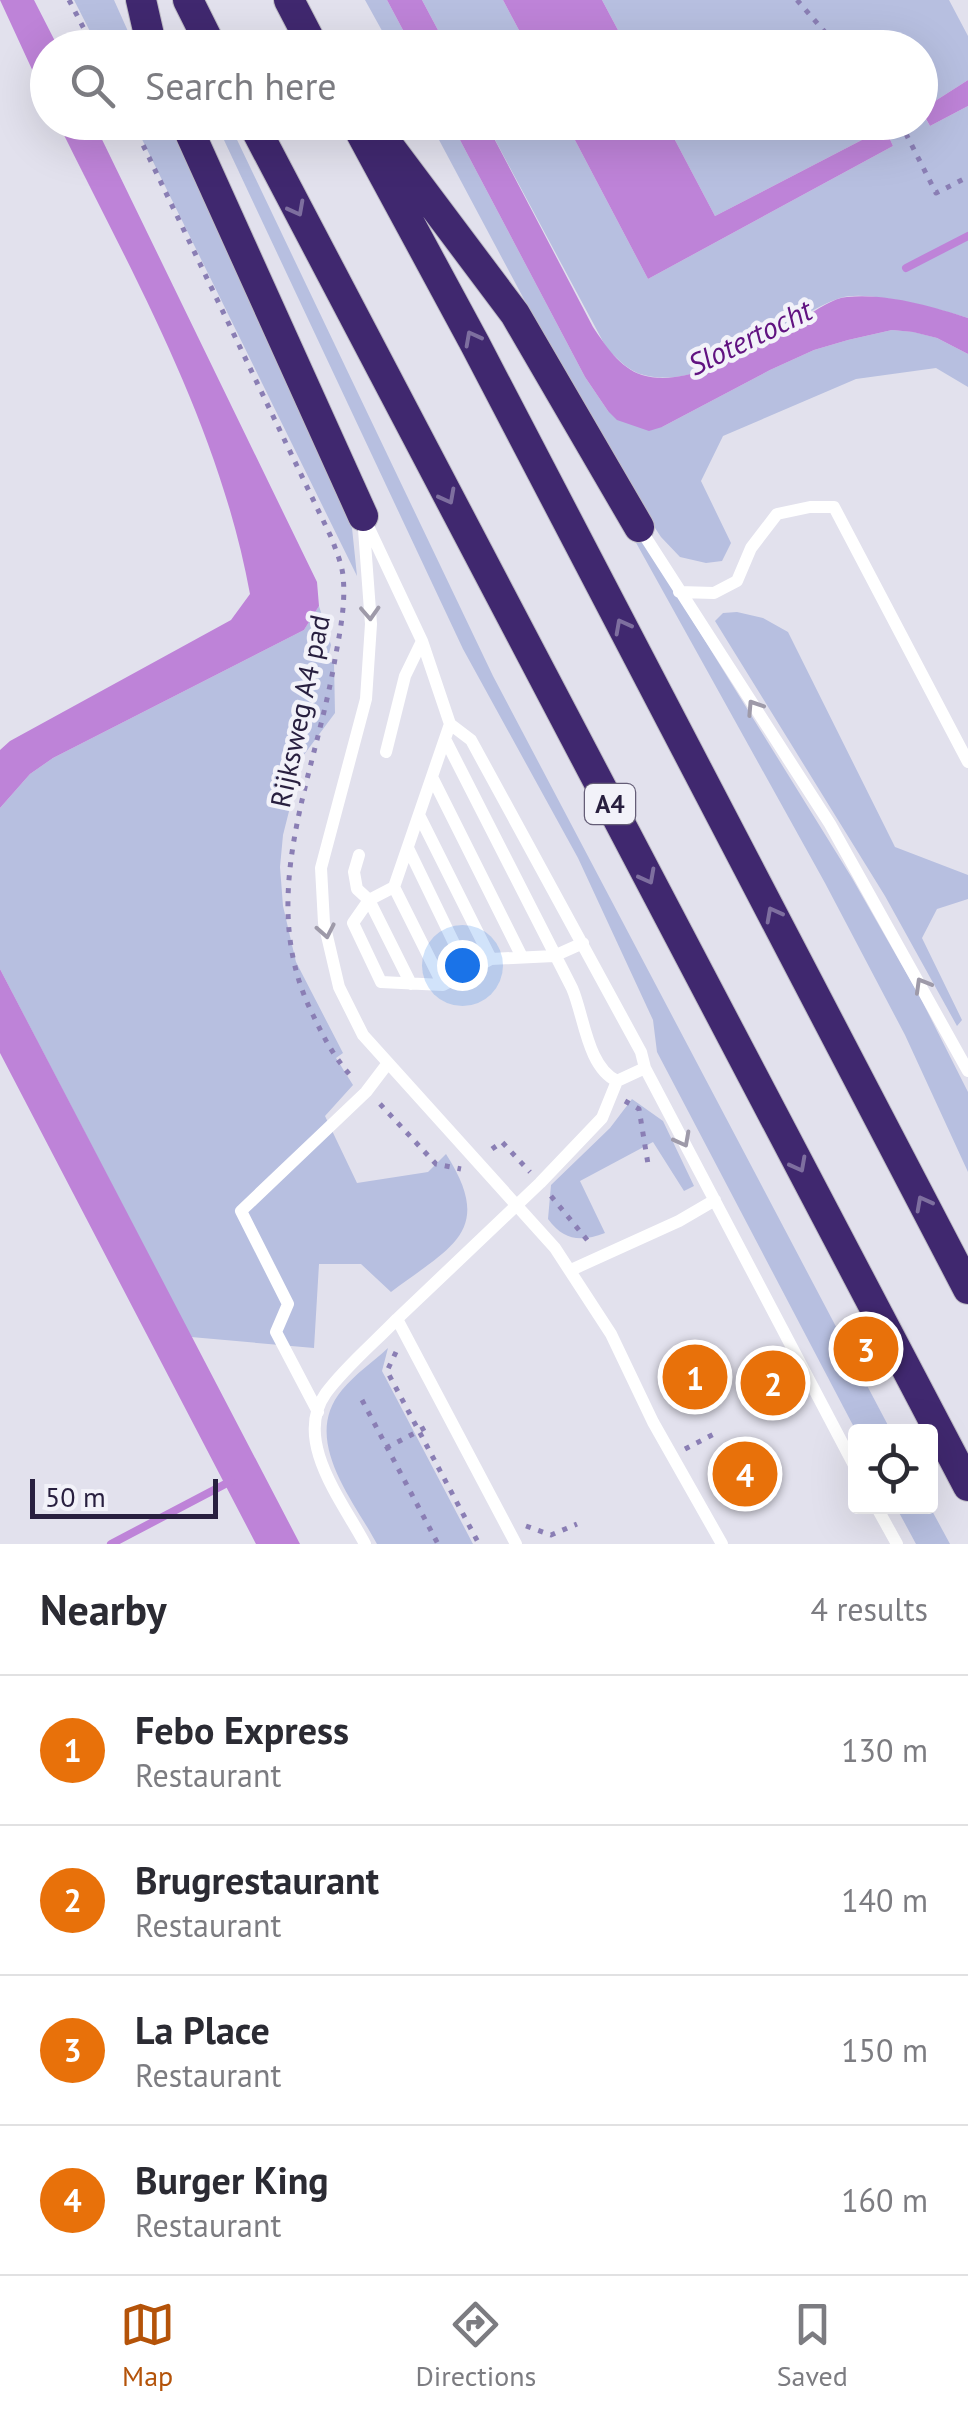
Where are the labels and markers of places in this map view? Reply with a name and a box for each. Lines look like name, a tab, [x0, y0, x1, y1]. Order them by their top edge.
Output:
pin: 3	[834, 1312, 898, 1386]
pin: 1	[662, 1340, 728, 1414]
pin: 2	[740, 1346, 806, 1420]
pin: 4	[712, 1436, 778, 1512]

